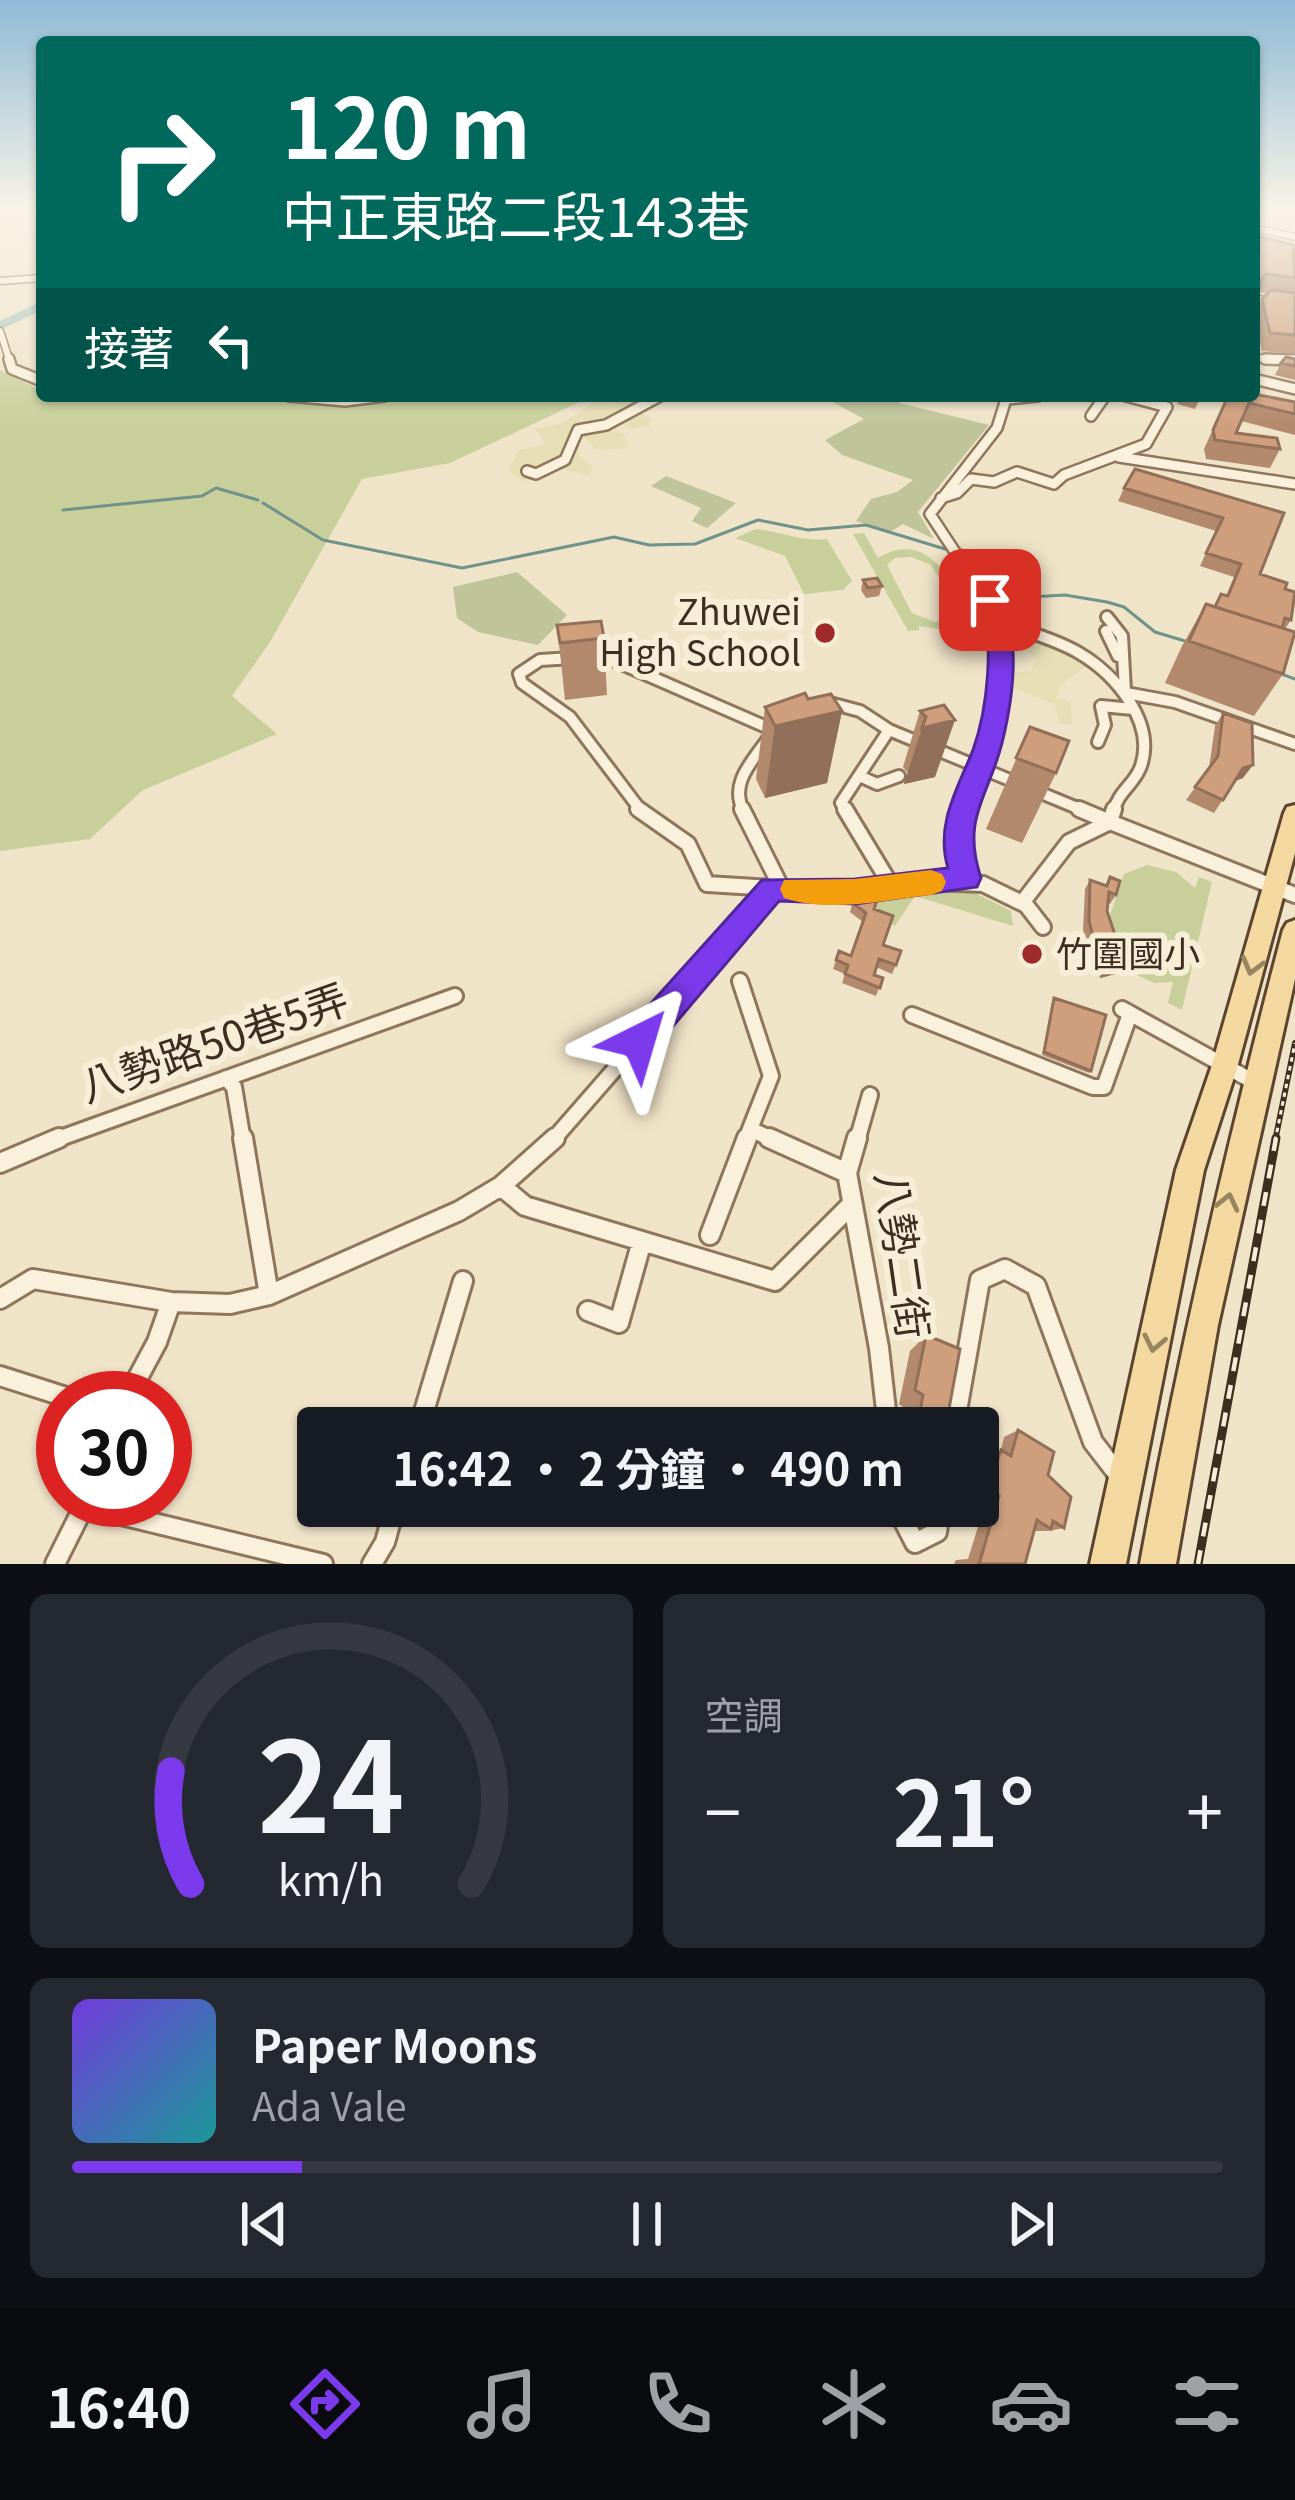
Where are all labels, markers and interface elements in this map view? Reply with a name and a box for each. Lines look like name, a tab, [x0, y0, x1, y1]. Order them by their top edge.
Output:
text: 120 m	[282, 62, 531, 183]
icon: right	[84, 84, 240, 240]
text: 中正東路二段143巷	[282, 174, 750, 253]
icon: left	[198, 312, 264, 378]
text: 接著	[84, 313, 174, 378]
pin	[939, 549, 1041, 651]
icon: arrive	[957, 567, 1023, 633]
place label: Zhuwei High School	[599, 583, 801, 676]
marker: Zhuwei High School	[812, 620, 838, 646]
place label: 竹圍國小	[1056, 925, 1200, 977]
marker: 竹圍國小	[1019, 941, 1045, 967]
one-way arrow	[1242, 955, 1267, 975]
street label: 八勢路50巷5弄	[71, 965, 355, 1114]
position arrow	[576, 978, 702, 1104]
street label: 八勢二街	[864, 1167, 947, 1342]
one-way arrow	[1214, 1192, 1239, 1212]
one-way arrow	[1142, 1332, 1168, 1352]
speed limit sign: 30	[36, 1371, 192, 1527]
text: 16:42 · 2 分鐘 · 490 m	[392, 1434, 904, 1499]
text: 空調	[705, 1685, 783, 1741]
text: 24	[258, 1688, 405, 1869]
text: 21°	[892, 1743, 1035, 1873]
text: −	[705, 1760, 741, 1856]
text: +	[1186, 1760, 1223, 1856]
text: km/h	[278, 1846, 384, 1908]
text: Paper Moons	[252, 2011, 537, 2076]
text: Ada Vale	[252, 2076, 407, 2132]
icon: previous	[231, 2191, 297, 2257]
icon: pause	[614, 2191, 680, 2257]
icon: next	[998, 2191, 1064, 2257]
icon: directions	[283, 2362, 367, 2446]
icon: music	[460, 2362, 544, 2446]
icon: phone	[636, 2362, 720, 2446]
icon: climate	[812, 2362, 896, 2446]
icon: car	[989, 2362, 1073, 2446]
icon: filters	[1165, 2362, 1249, 2446]
text: 16:40	[46, 2365, 191, 2444]

